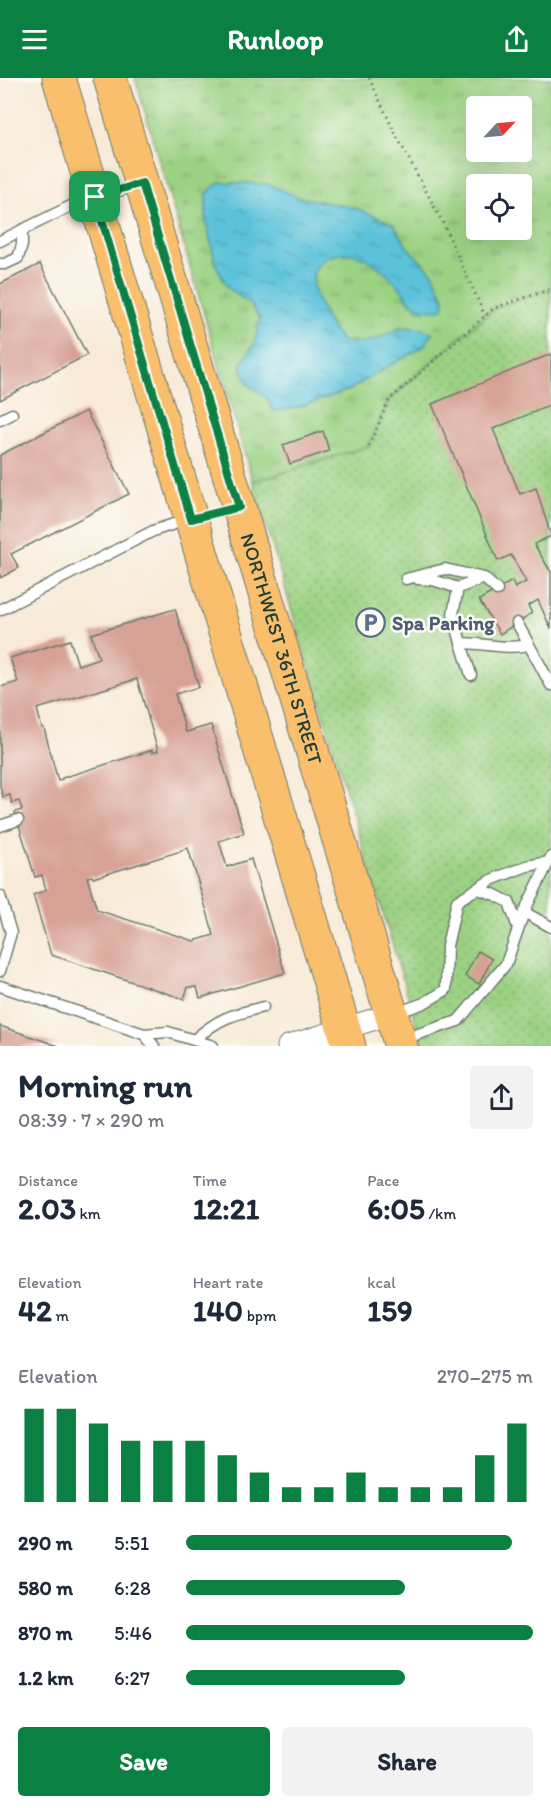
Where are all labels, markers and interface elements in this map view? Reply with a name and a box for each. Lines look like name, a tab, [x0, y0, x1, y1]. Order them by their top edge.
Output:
icon: menu	[18, 23, 51, 56]
text: Runloop	[228, 23, 323, 56]
icon: share	[500, 23, 533, 56]
north arrow	[466, 96, 532, 162]
map controls	[466, 96, 532, 240]
pin	[69, 171, 120, 222]
button: locate	[466, 174, 532, 240]
icon: arrive	[78, 180, 111, 213]
street label: NORTHWEST 36TH STREET	[236, 530, 328, 767]
parking icon: Spa Parking	[355, 607, 387, 639]
place label: Spa Parking	[392, 611, 495, 636]
text: Morning run	[18, 1066, 193, 1105]
button: share	[470, 1066, 533, 1129]
text: 08:39 · 7 × 290 m	[18, 1108, 165, 1132]
text: Distance	[18, 1171, 78, 1190]
text: Time	[193, 1171, 227, 1190]
text: Pace	[367, 1171, 399, 1190]
text: 2.03	[18, 1190, 76, 1227]
text: 12:21	[193, 1190, 259, 1227]
text: 6:05	[367, 1190, 425, 1227]
text: km	[76, 1204, 101, 1223]
text: /km	[425, 1204, 456, 1223]
text: Elevation	[18, 1273, 82, 1292]
text: Heart rate	[193, 1273, 263, 1292]
text: kcal	[367, 1273, 396, 1292]
text: 42	[18, 1292, 52, 1329]
text: 140	[193, 1292, 243, 1329]
text: 159	[367, 1292, 413, 1329]
text: m	[52, 1306, 69, 1325]
text: bpm	[243, 1306, 276, 1325]
text: Elevation	[18, 1364, 97, 1388]
text: 270–275 m	[437, 1364, 533, 1388]
text: 290 m	[18, 1531, 73, 1555]
text: 5:51	[114, 1531, 149, 1555]
text: 580 m	[18, 1576, 73, 1600]
text: 6:28	[114, 1576, 151, 1600]
text: 870 m	[18, 1621, 73, 1645]
text: 5:46	[114, 1621, 152, 1645]
text: 1.2 km	[18, 1666, 74, 1690]
text: 6:27	[114, 1666, 150, 1690]
button: Save	[18, 1727, 270, 1796]
button: Share	[282, 1727, 533, 1796]

